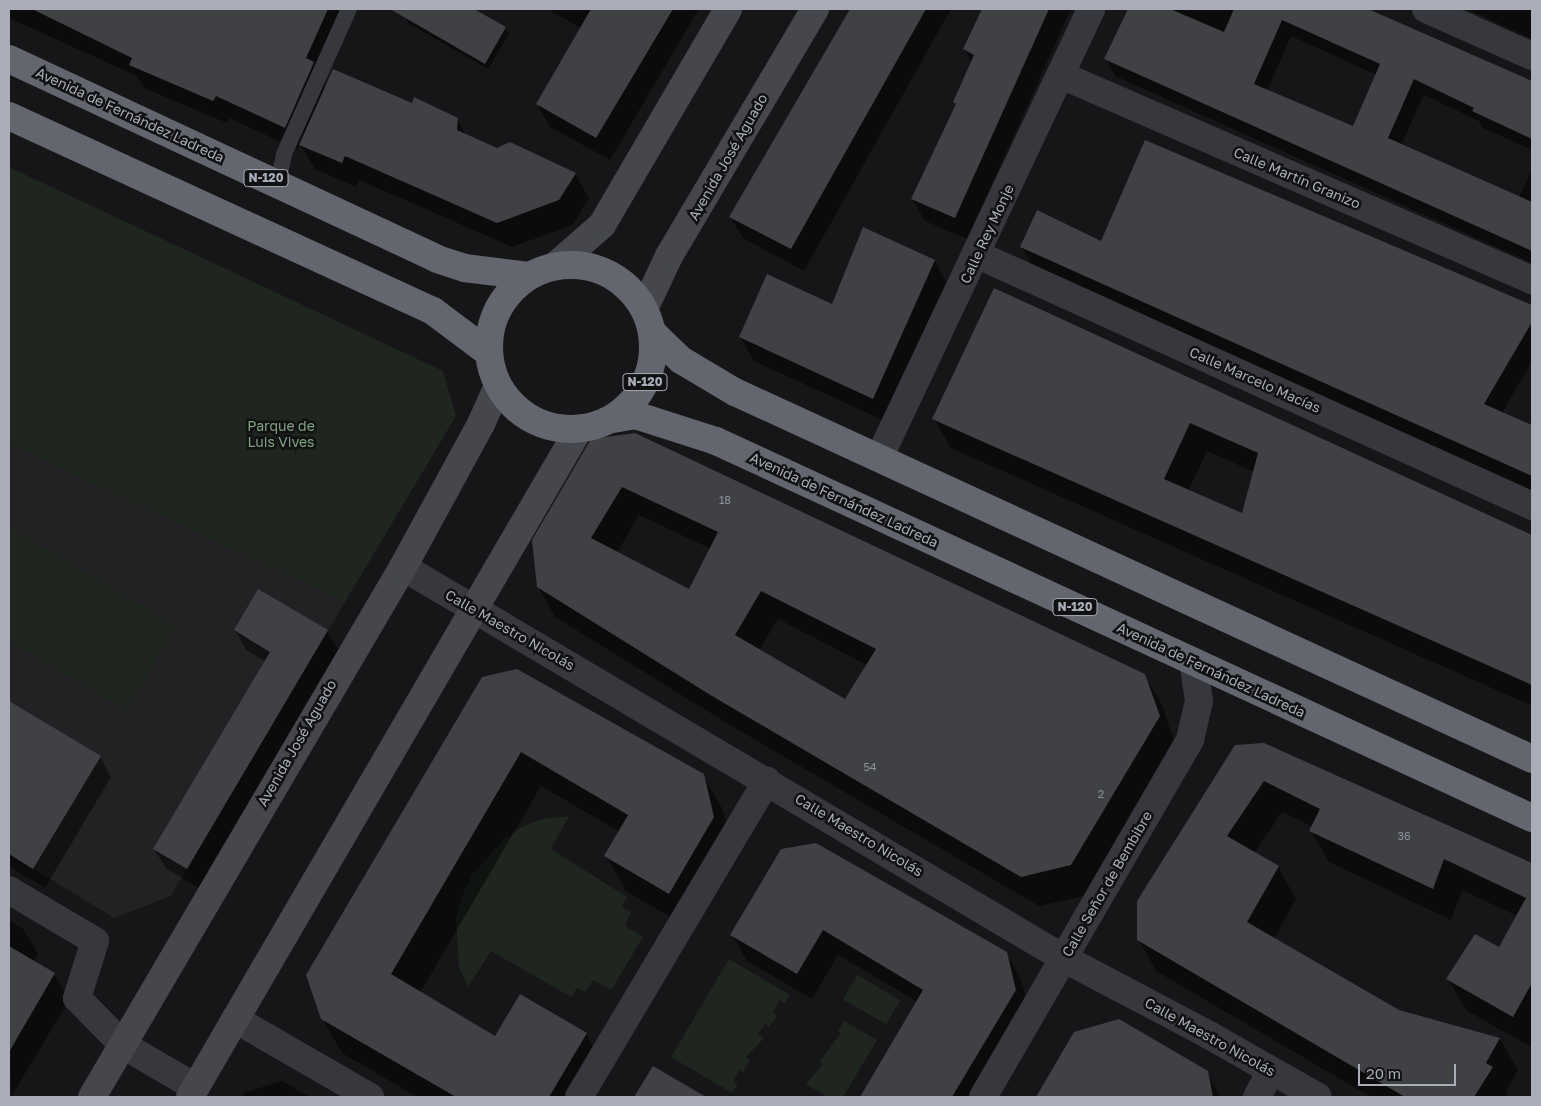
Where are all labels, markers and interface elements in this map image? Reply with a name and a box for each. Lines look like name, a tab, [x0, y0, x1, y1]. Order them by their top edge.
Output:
street label: Avenida de Fernández Ladreda	[33, 64, 227, 166]
street label: Avenida José Aguado	[685, 91, 771, 223]
street label: Calle Martín Granizo	[1231, 144, 1363, 212]
road number: N-120	[244, 168, 288, 188]
street label: Calle Rey Monje	[957, 182, 1017, 286]
street label: Calle Marcelo Macías	[1187, 343, 1323, 417]
road number: N-120	[622, 372, 668, 392]
park label: Parque de Luis Vives	[247, 418, 315, 451]
street label: Avenida de Fernández Ladreda	[747, 449, 941, 551]
house number: 18	[719, 493, 731, 507]
street label: Calle Maestro Nicolás	[442, 586, 578, 674]
road number: N-120	[1052, 598, 1098, 616]
street label: Avenida de Fernández Ladreda	[1114, 619, 1308, 721]
street label: Avenida José Aguado	[254, 677, 340, 809]
house number: 54	[863, 760, 877, 774]
house number: 2	[1098, 787, 1104, 801]
street label: Calle Maestro Nicolás	[792, 790, 926, 880]
street label: Calle Señor de Bembibre	[1058, 808, 1156, 960]
house number: 36	[1397, 829, 1411, 843]
street label: Calle Maestro Nicolás	[1142, 994, 1278, 1080]
scale bar	[1361, 1054, 1458, 1086]
text: 20 m	[1366, 1064, 1401, 1082]

